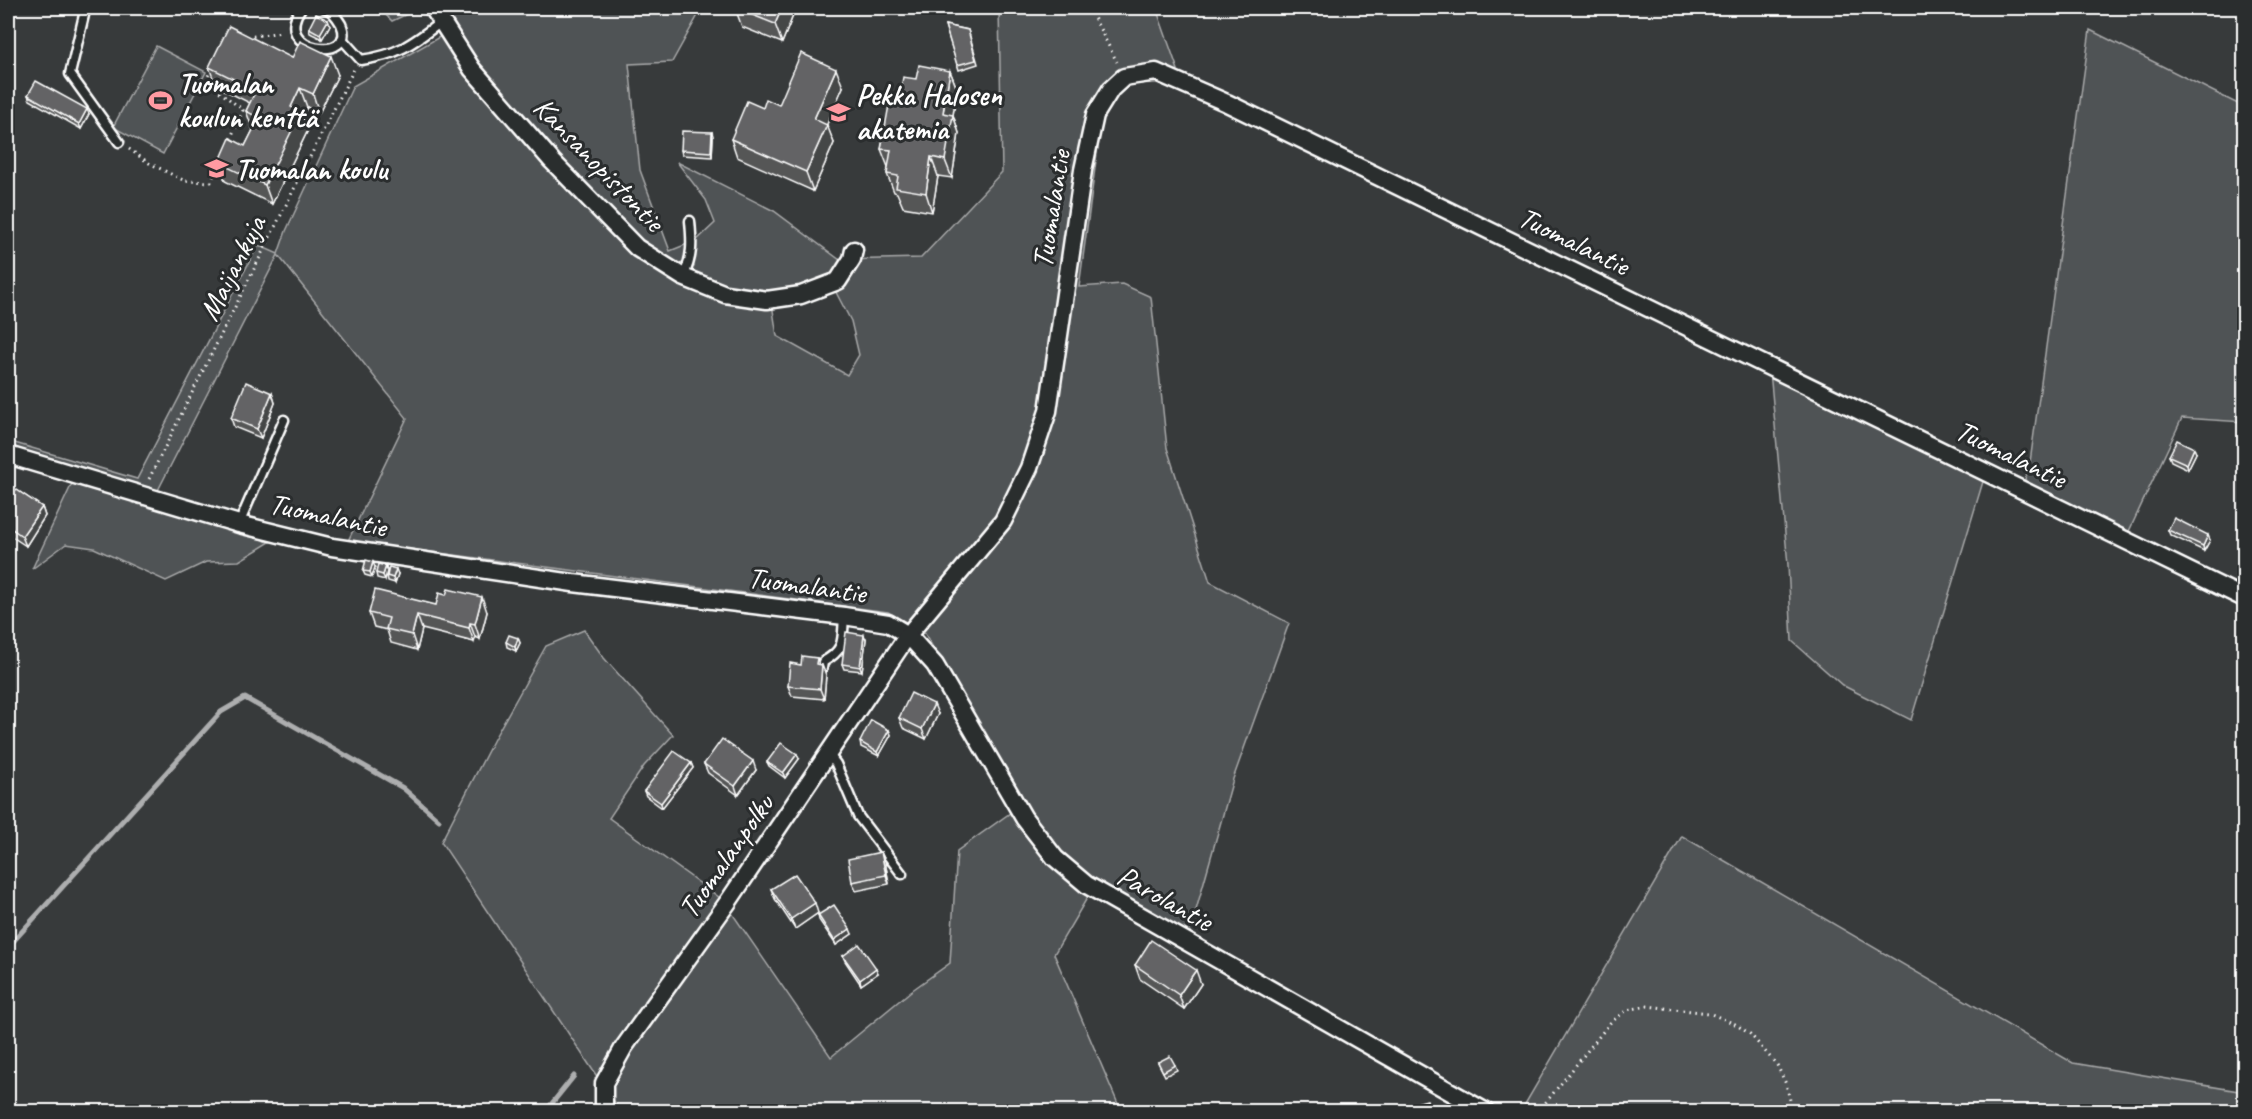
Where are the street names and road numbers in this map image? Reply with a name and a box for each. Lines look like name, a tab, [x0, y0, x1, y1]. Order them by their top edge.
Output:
street label: Kansanopistontie	[525, 89, 674, 241]
street label: Tuomalantie	[1023, 145, 1079, 271]
street label: Tuomalantie	[1512, 198, 1638, 285]
street label: Maijankuja	[190, 208, 275, 327]
street label: Tuomalantie	[1949, 411, 2075, 498]
street label: Tuomalantie	[266, 484, 392, 546]
street label: Tuomalantie	[746, 558, 871, 612]
street label: Tuomalanpolku	[670, 785, 784, 925]
street label: Parolantie	[1111, 856, 1221, 941]

